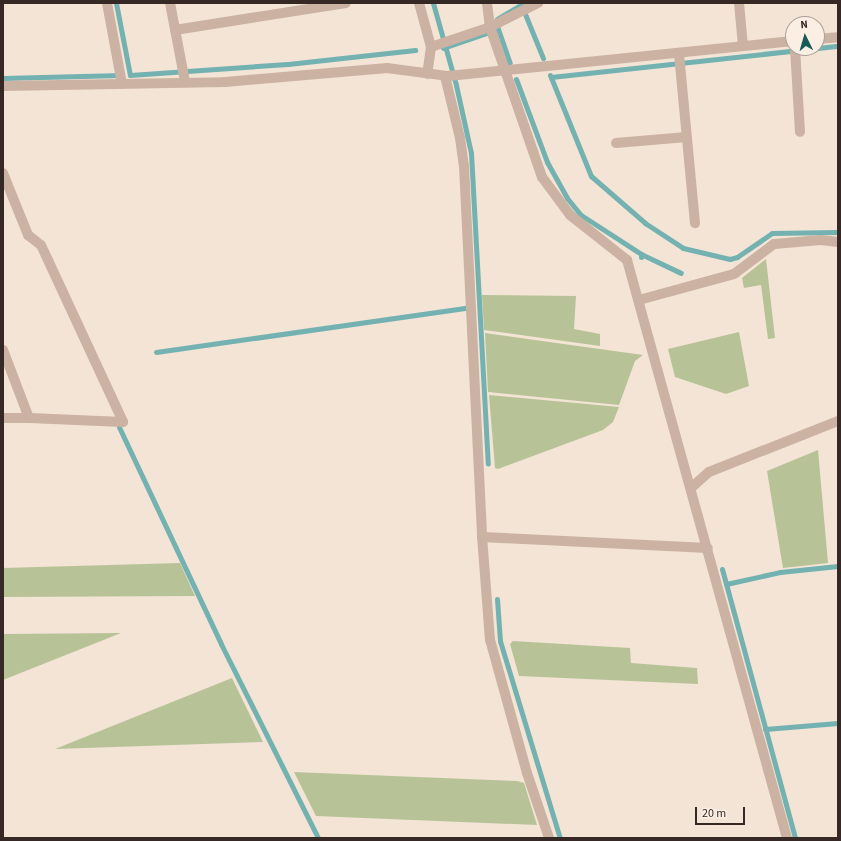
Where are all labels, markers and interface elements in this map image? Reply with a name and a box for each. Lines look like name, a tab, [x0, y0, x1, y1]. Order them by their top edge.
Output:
north arrow	[785, 16, 825, 56]
text: N	[800, 17, 808, 32]
scale bar	[697, 799, 747, 825]
text: 20 m	[702, 805, 726, 822]

